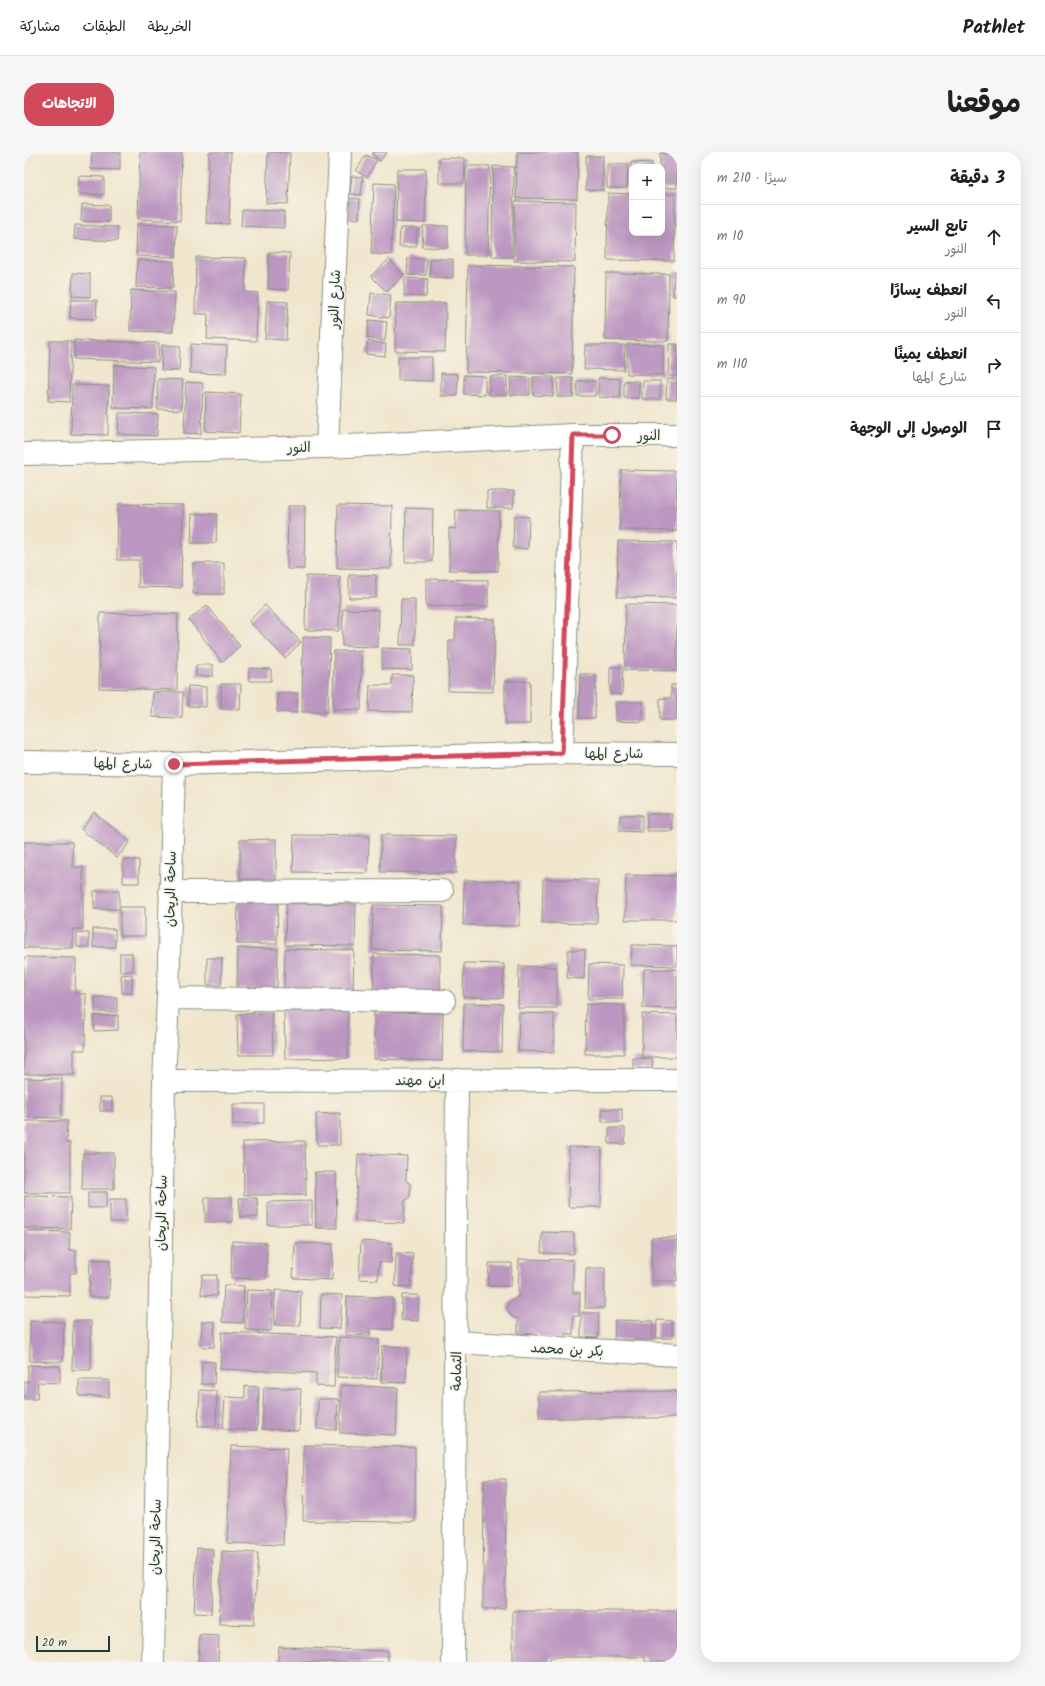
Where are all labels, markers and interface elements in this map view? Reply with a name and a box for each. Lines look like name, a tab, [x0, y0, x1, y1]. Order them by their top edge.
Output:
text: Pathlet	[963, 13, 1025, 43]
text: مشاركة	[20, 16, 60, 38]
text: الطبقات	[82, 16, 126, 38]
text: الخريطة	[148, 16, 191, 38]
text: موقعنا	[947, 82, 1021, 127]
button: الاتجاهات	[24, 83, 114, 126]
map controls	[629, 164, 665, 236]
button: +	[629, 164, 665, 200]
text: 3 دقيقة	[950, 165, 1005, 192]
text: سيرًا · 210 m	[717, 168, 787, 189]
button: −	[629, 200, 665, 236]
text: تابع السير	[908, 215, 967, 239]
text: 10 m	[717, 226, 743, 247]
icon: ahead	[983, 226, 1005, 248]
text: النور	[946, 239, 967, 260]
street label: شارع النور	[323, 269, 347, 330]
text: انعطف يسارًا	[890, 279, 967, 303]
text: 90 m	[717, 290, 745, 311]
icon: left	[983, 290, 1005, 312]
text: النور	[946, 303, 967, 324]
text: انعطف يمينًا	[894, 343, 967, 367]
text: 110 m	[717, 354, 747, 375]
icon: right	[983, 354, 1005, 376]
text: شارع المها	[912, 367, 967, 388]
text: الوصول إلى الوجهة	[850, 417, 967, 441]
icon: arrive	[983, 418, 1005, 440]
street label: النور	[636, 425, 661, 447]
route start	[603, 426, 621, 444]
street label: النور	[286, 437, 311, 459]
street label: شارع المها	[585, 743, 643, 765]
street label: شارع المها	[93, 752, 153, 776]
route end	[165, 755, 183, 773]
street label: ساحة الريحان	[159, 851, 183, 927]
street label: ابن مهند	[395, 1070, 445, 1092]
street label: ساحة الريحان	[150, 1175, 174, 1251]
street label: بكر بن محمد	[530, 1337, 604, 1363]
street label: الثمامة	[446, 1351, 468, 1391]
street label: ساحة الريحان	[144, 1499, 168, 1575]
scale bar	[36, 1634, 110, 1653]
text: 20 m	[42, 1634, 67, 1652]

